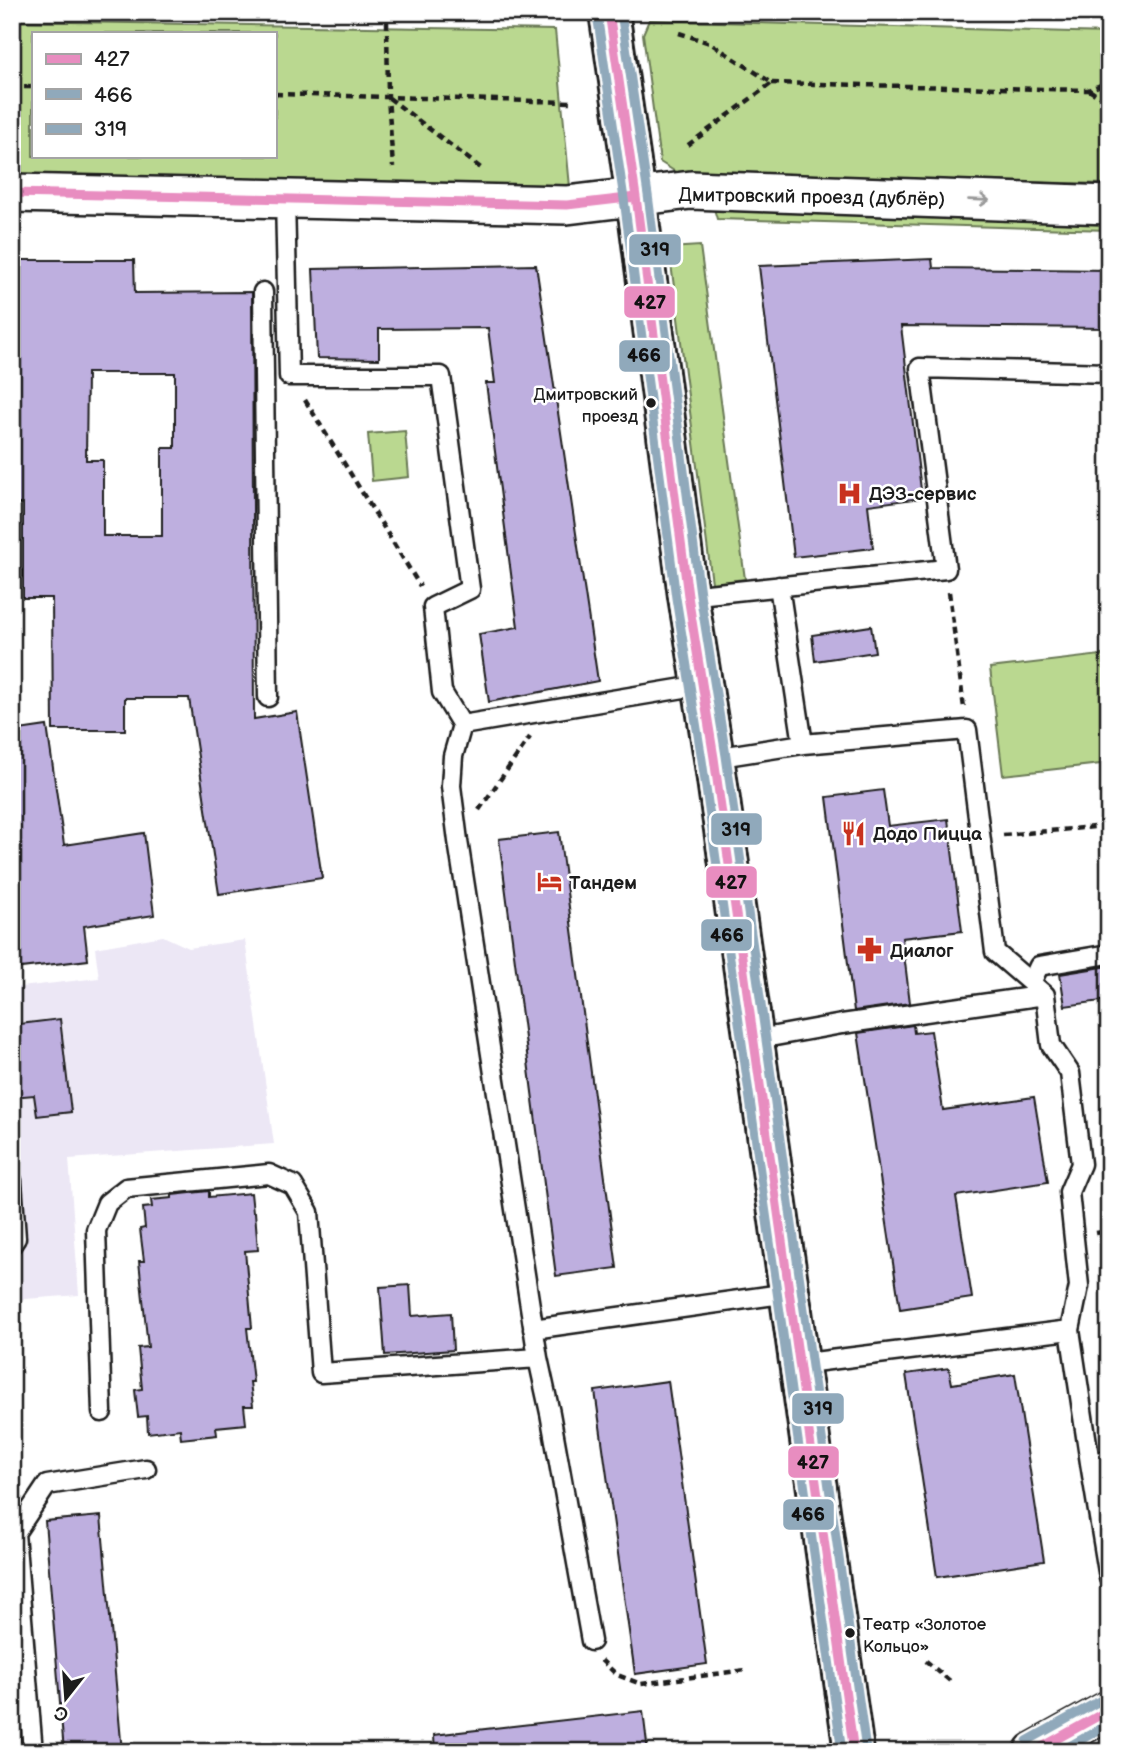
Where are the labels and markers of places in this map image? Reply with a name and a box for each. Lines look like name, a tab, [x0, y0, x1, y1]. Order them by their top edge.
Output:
place label: Дмитровский проезд	[533, 385, 638, 427]
marker: Дмитровский проезд	[644, 396, 658, 410]
hospital icon: ДЭЗ-сервис	[835, 479, 863, 507]
place label: ДЭЗ-сервис	[869, 483, 977, 506]
restaurant icon: Додо Пицца	[839, 819, 867, 847]
place label: Додо Пицца	[873, 823, 983, 846]
hotel icon: Тандем	[535, 868, 563, 896]
place label: Тандем	[569, 872, 637, 895]
pharmacy icon: Диалог	[856, 936, 884, 964]
place label: Диалог	[890, 940, 954, 963]
place label: Театр «Золотое Кольцо»	[863, 1615, 987, 1657]
marker: Театр «Золотое Кольцо»	[843, 1626, 857, 1640]

